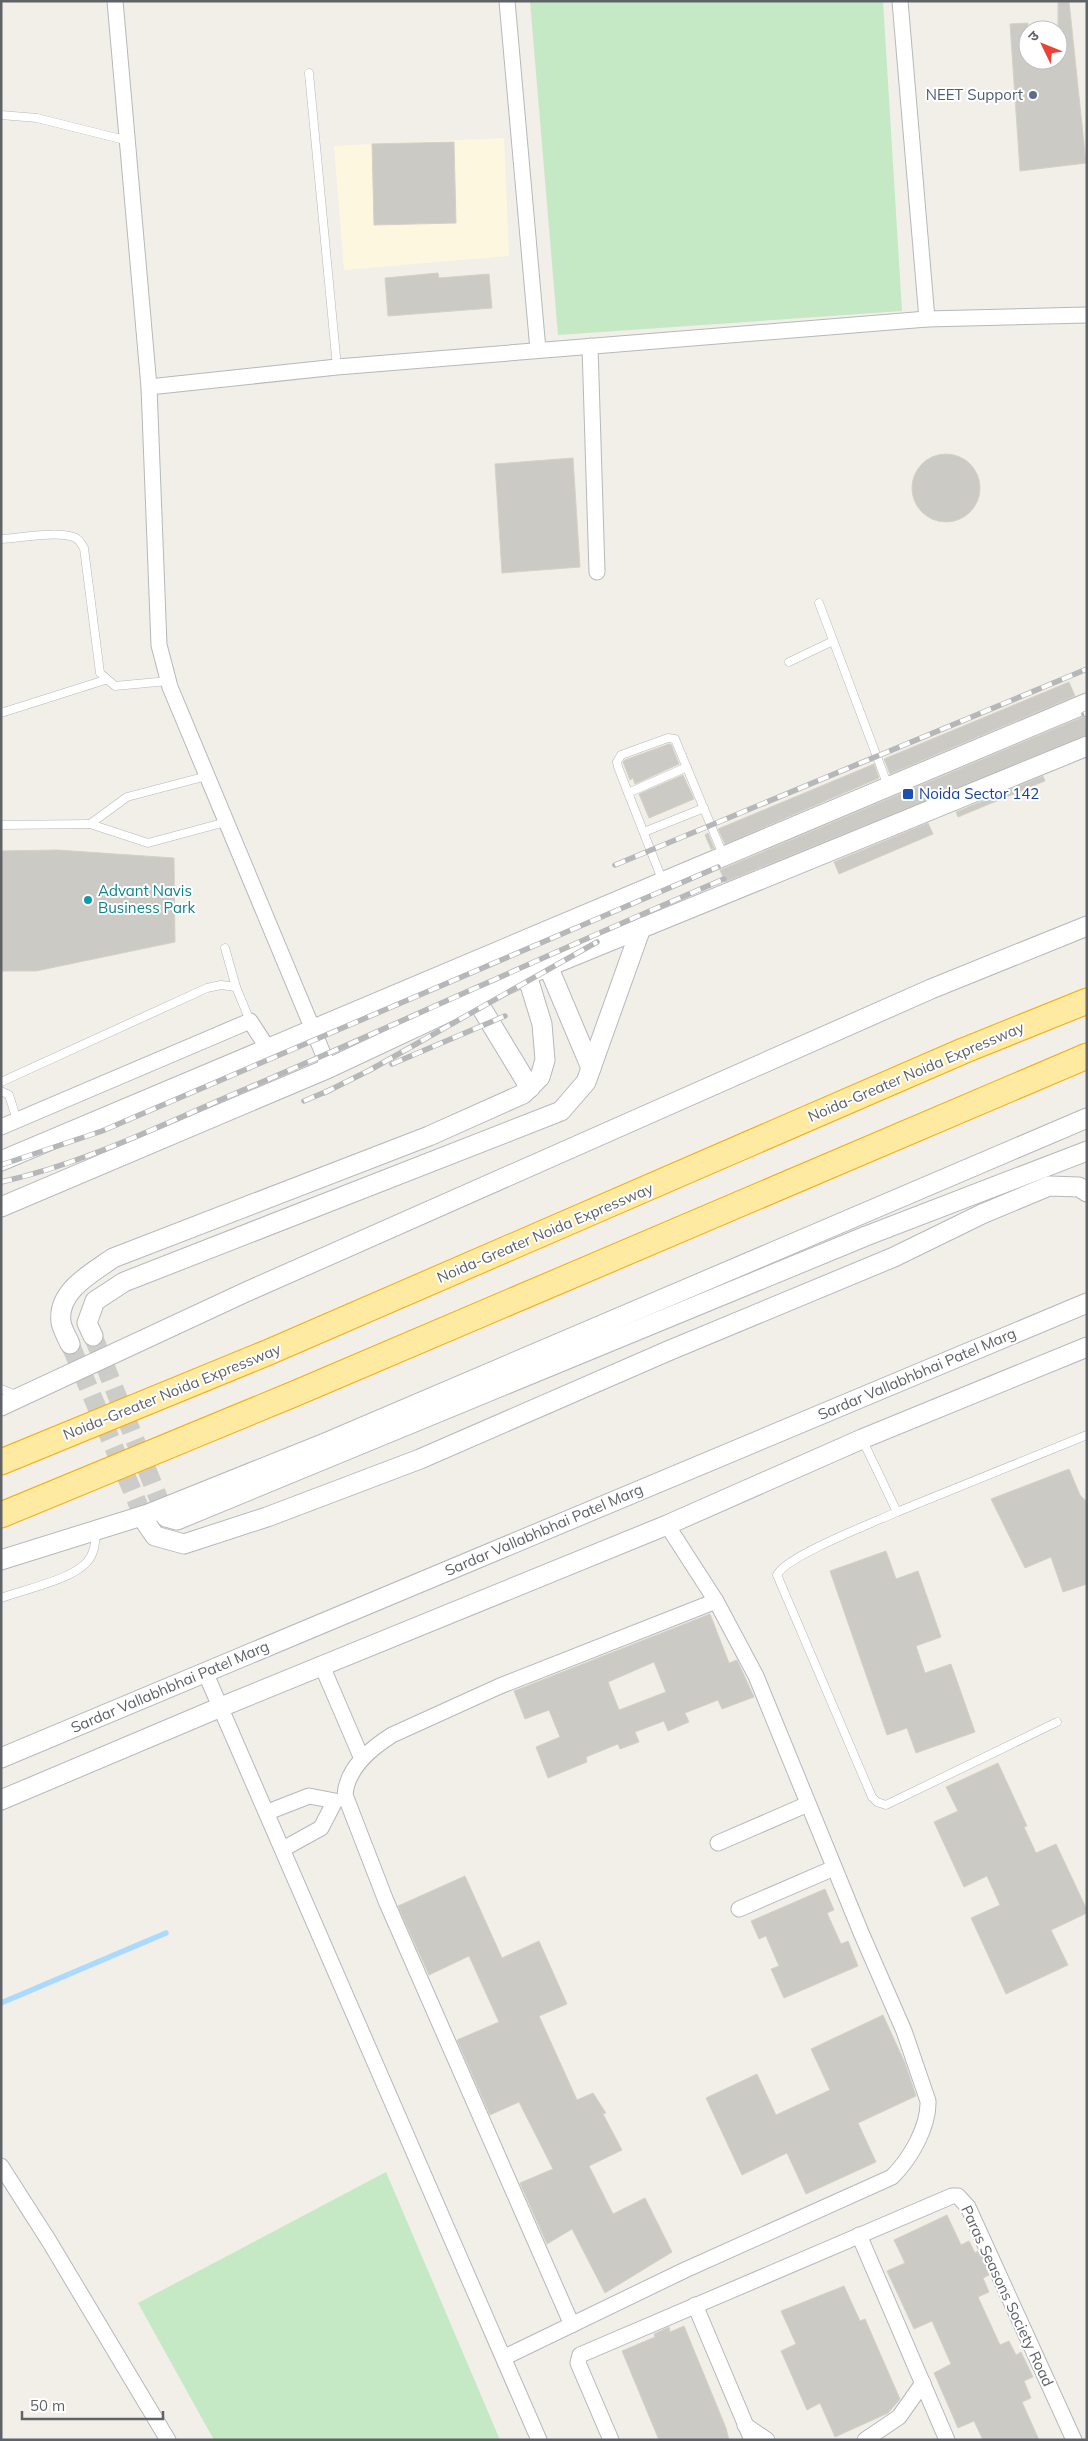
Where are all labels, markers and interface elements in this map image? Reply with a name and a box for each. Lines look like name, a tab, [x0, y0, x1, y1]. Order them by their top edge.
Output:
north arrow	[1018, 20, 1068, 70]
text: उ	[1024, 26, 1043, 45]
place label: NEET Support	[926, 85, 1023, 104]
marker: NEET Support	[1027, 89, 1039, 101]
place label: Noida Sector 142	[919, 784, 1039, 803]
marker: Noida Sector 142	[901, 787, 915, 801]
place label: Advant Navis Business Park	[98, 881, 195, 917]
marker: Advant Navis Business Park	[82, 894, 94, 906]
street label: Noida-Greater Noida Expressway	[805, 1017, 1027, 1126]
street label: Noida-Greater Noida Expressway	[434, 1178, 656, 1287]
street label: Sardar Vallabhbhai Patel Marg	[815, 1323, 1019, 1424]
street label: Noida-Greater Noida Expressway	[60, 1339, 283, 1444]
street label: Sardar Vallabhbhai Patel Marg	[442, 1479, 646, 1580]
street label: Sardar Vallabhbhai Patel Marg	[68, 1636, 272, 1737]
street label: Paras Seasons Society Road	[957, 2202, 1058, 2389]
scale bar	[22, 2388, 164, 2420]
text: 50 m	[30, 2396, 65, 2415]

